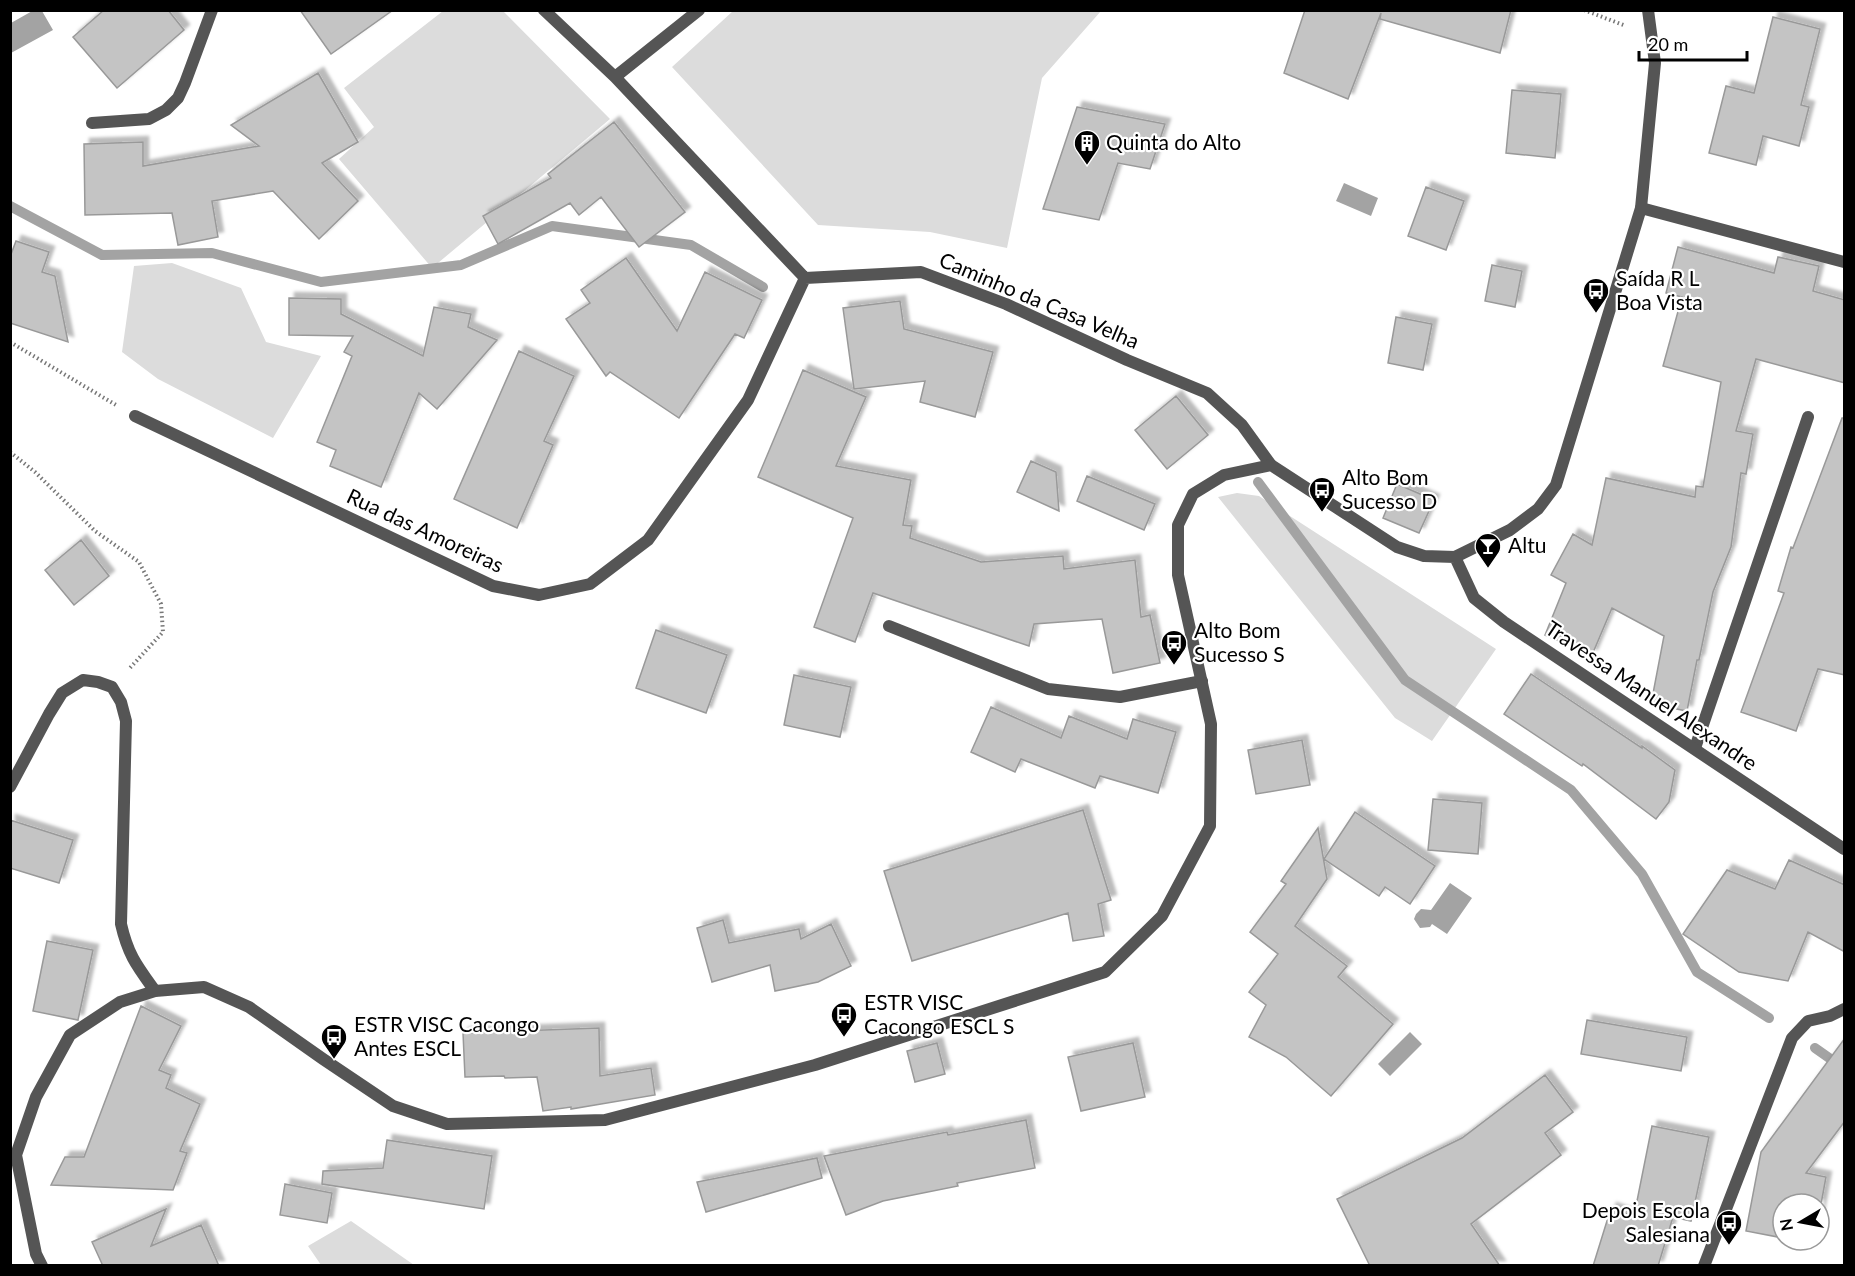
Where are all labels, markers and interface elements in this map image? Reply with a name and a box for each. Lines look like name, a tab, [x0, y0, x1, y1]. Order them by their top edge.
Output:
scale bar	[1639, 24, 1747, 62]
text: 20 m	[1648, 33, 1688, 55]
building icon: Quinta do Alto	[1072, 128, 1102, 166]
place label: Quinta do Alto	[1106, 129, 1241, 154]
street label: Caminho da Casa Velha	[936, 246, 1143, 353]
place label: Saída R L Boa Vista	[1616, 265, 1703, 314]
bus stop icon: Saída R L Boa Vista	[1581, 276, 1611, 314]
place label: Alto Bom Sucesso D	[1342, 464, 1437, 513]
bus stop icon: Alto Bom Sucesso D	[1307, 475, 1337, 513]
street label: Rua das Amoreiras	[343, 482, 508, 577]
bar icon: Altu	[1473, 531, 1503, 569]
place label: Altu	[1508, 532, 1546, 557]
street label: Travessa Manuel Alexandre	[1541, 615, 1762, 775]
place label: Alto Bom Sucesso S	[1194, 617, 1285, 666]
bus stop icon: Alto Bom Sucesso S	[1159, 628, 1189, 666]
place label: ESTR VISC Cacongo ESCL S	[864, 989, 1014, 1038]
bus stop icon: ESTR VISC Cacongo ESCL S	[829, 1000, 859, 1038]
place label: ESTR VISC Cacongo Antes ESCL	[354, 1011, 539, 1060]
bus stop icon: ESTR VISC Cacongo Antes ESCL	[319, 1022, 349, 1060]
north arrow	[1771, 1192, 1831, 1252]
place label: Depois Escola Salesiana	[1582, 1197, 1710, 1246]
bus stop icon: Depois Escola Salesiana	[1714, 1208, 1744, 1246]
text: N	[1775, 1217, 1796, 1232]

